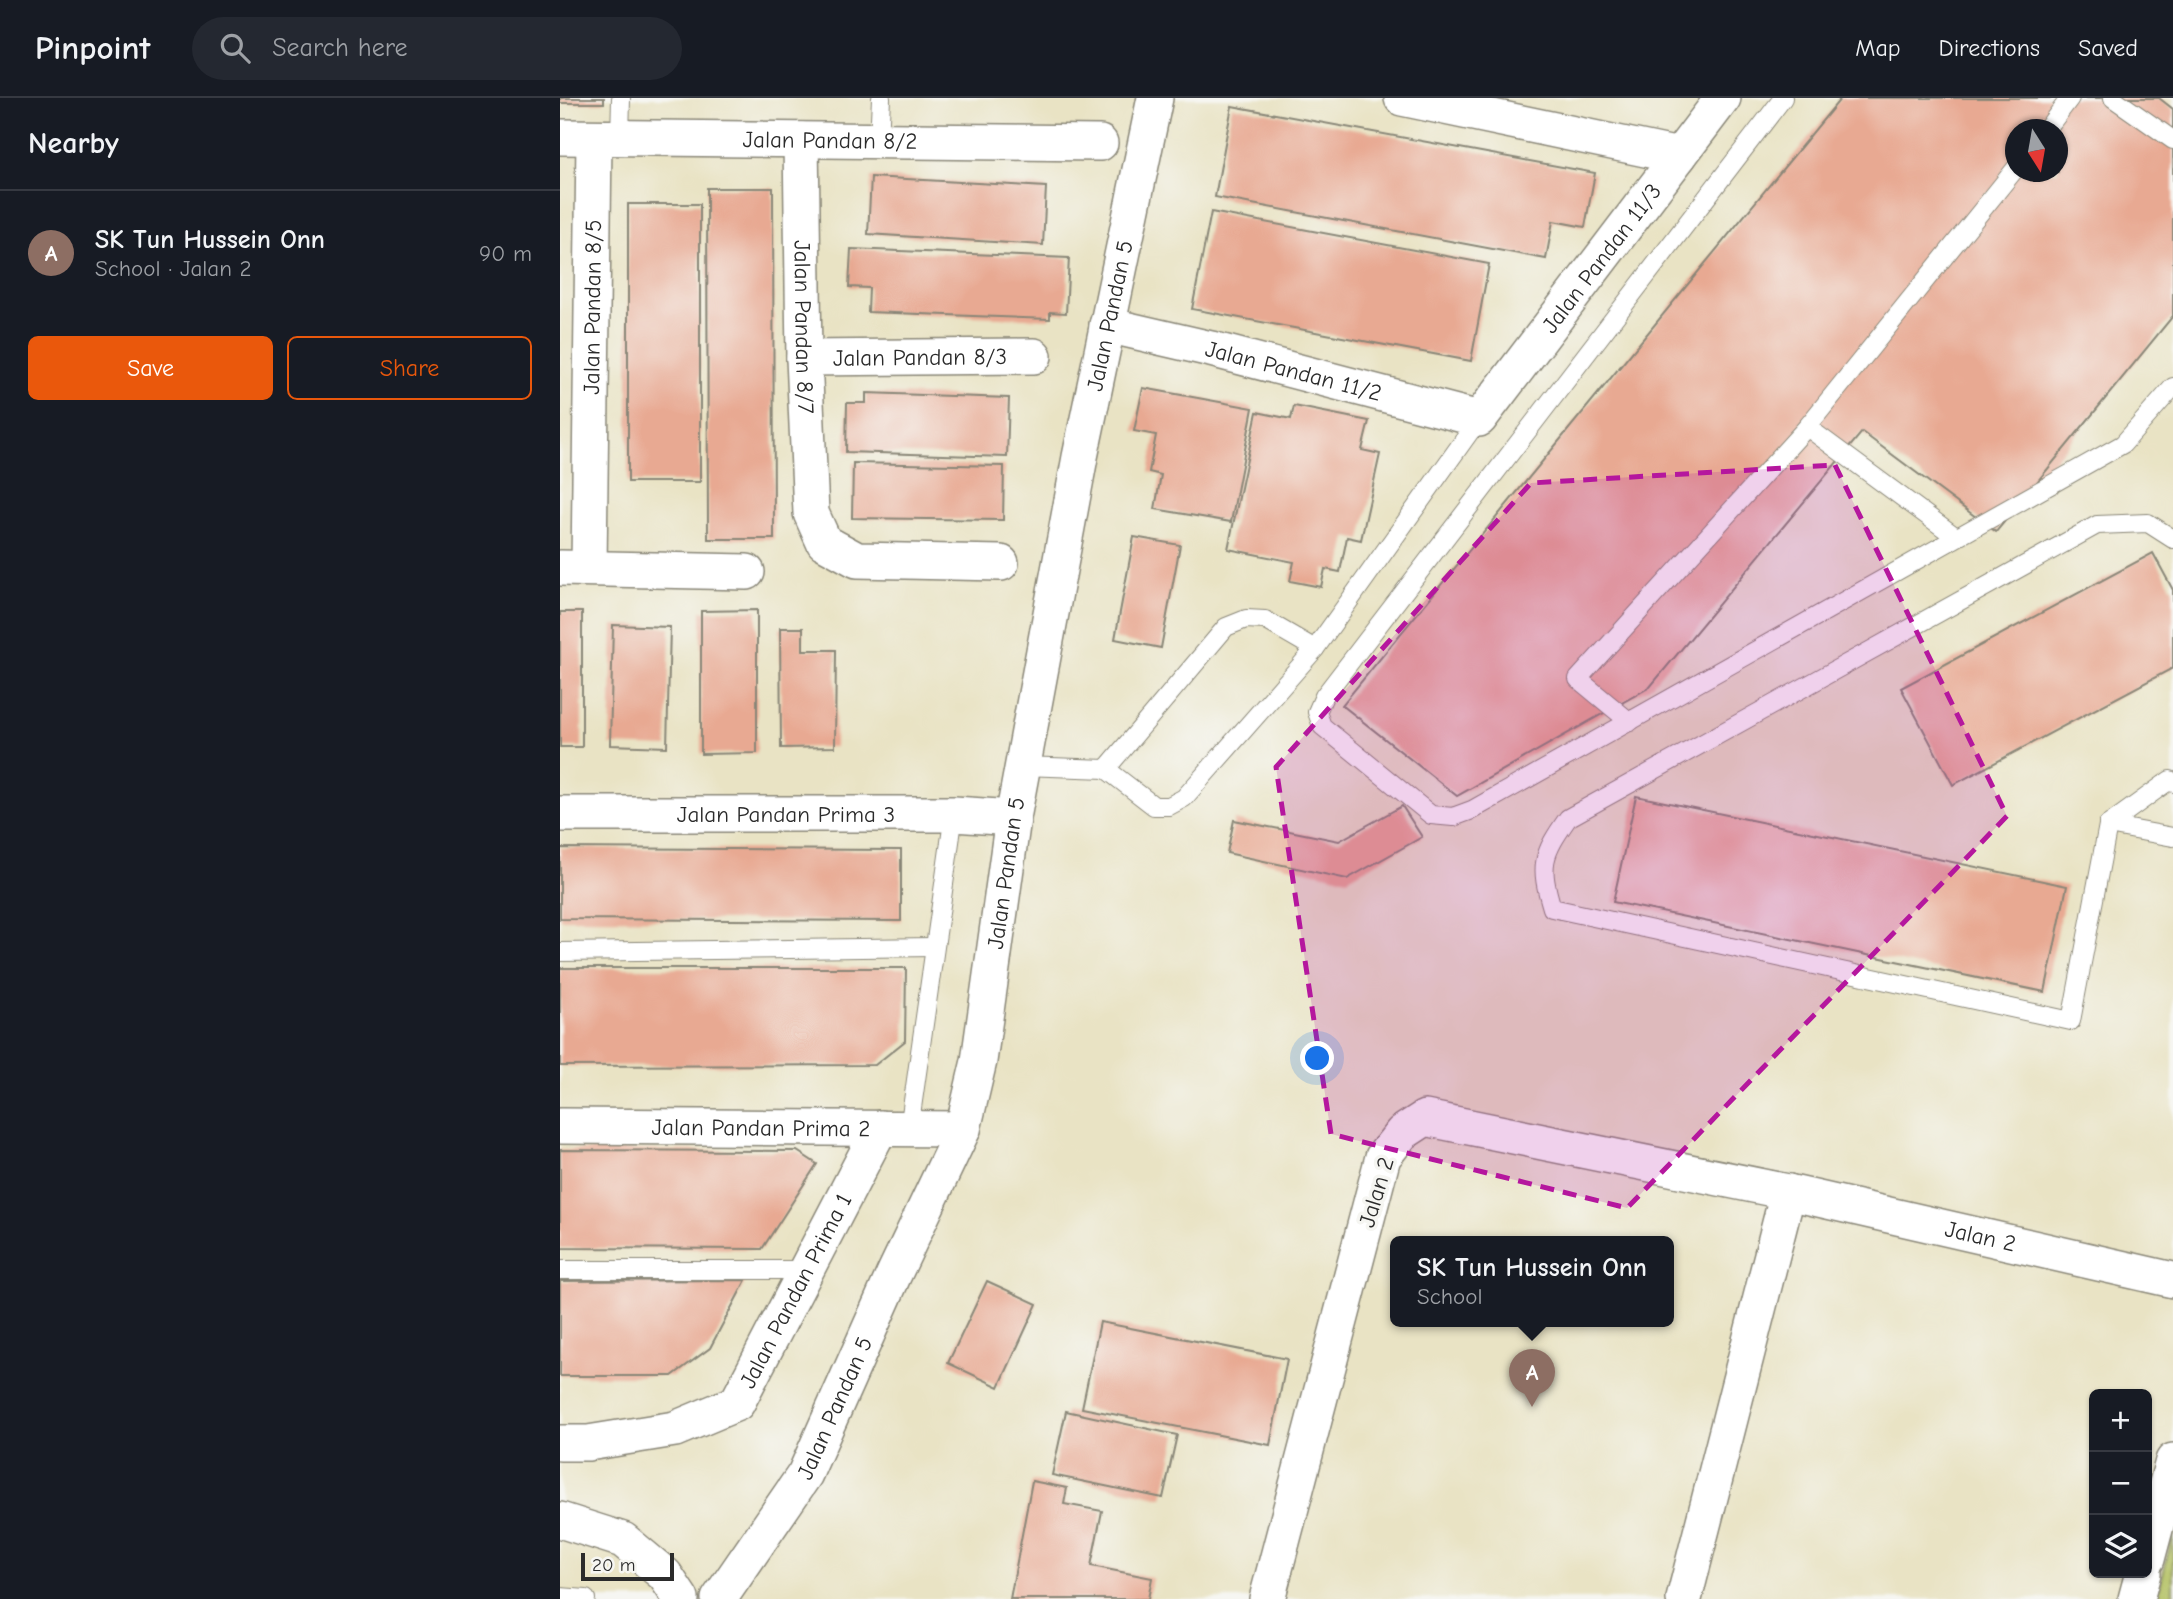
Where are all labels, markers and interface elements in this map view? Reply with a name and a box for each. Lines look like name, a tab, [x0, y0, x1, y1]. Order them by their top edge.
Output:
search box	[192, 17, 682, 80]
text: Pinpoint	[35, 29, 150, 67]
icon: search	[216, 29, 254, 67]
text: Search here	[272, 33, 408, 63]
text: Map	[1855, 34, 1901, 62]
text: Directions	[1939, 34, 2040, 62]
text: Saved	[2078, 34, 2138, 62]
north arrow	[2005, 119, 2068, 182]
text: Nearby	[28, 126, 119, 161]
street label: Jalan Pandan 8/2	[742, 126, 917, 155]
street label: Jalan Pandan 11/3	[1536, 178, 1667, 338]
street label: Jalan Pandan 8/5	[578, 219, 607, 395]
text: SK Tun Hussein Onn	[95, 225, 325, 255]
street label: Jalan Pandan 5	[1081, 238, 1139, 394]
text: A	[45, 240, 57, 267]
text: 90 m	[479, 240, 532, 267]
street label: Jalan Pandan 8/7	[788, 240, 820, 414]
text: School · Jalan 2	[95, 255, 252, 282]
street label: Jalan Pandan 11/2	[1202, 335, 1384, 407]
button: Save	[28, 336, 273, 400]
button: Share	[287, 336, 532, 400]
street label: Jalan Pandan 8/3	[833, 343, 1007, 372]
street label: Jalan Pandan 5	[982, 795, 1031, 951]
street label: Jalan Pandan Prima 3	[677, 801, 895, 828]
your location	[1300, 1041, 1334, 1075]
street label: Jalan Pandan Prima 2	[652, 1114, 870, 1142]
street label: Jalan 2	[1353, 1154, 1400, 1230]
street label: Jalan Pandan Prima 1	[734, 1189, 858, 1393]
street label: Jalan 2	[1942, 1215, 2018, 1258]
popup	[1390, 1236, 1674, 1327]
text: SK Tun Hussein Onn	[1417, 1253, 1647, 1283]
text: School	[1417, 1283, 1482, 1310]
street label: Jalan Pandan 5	[791, 1333, 878, 1484]
pin: A	[1509, 1349, 1555, 1407]
map controls	[2089, 1389, 2152, 1578]
button: +	[2089, 1389, 2152, 1452]
button: −	[2089, 1452, 2152, 1515]
button: layers	[2089, 1515, 2152, 1578]
scale bar	[581, 1550, 674, 1582]
text: 20 m	[592, 1554, 636, 1576]

